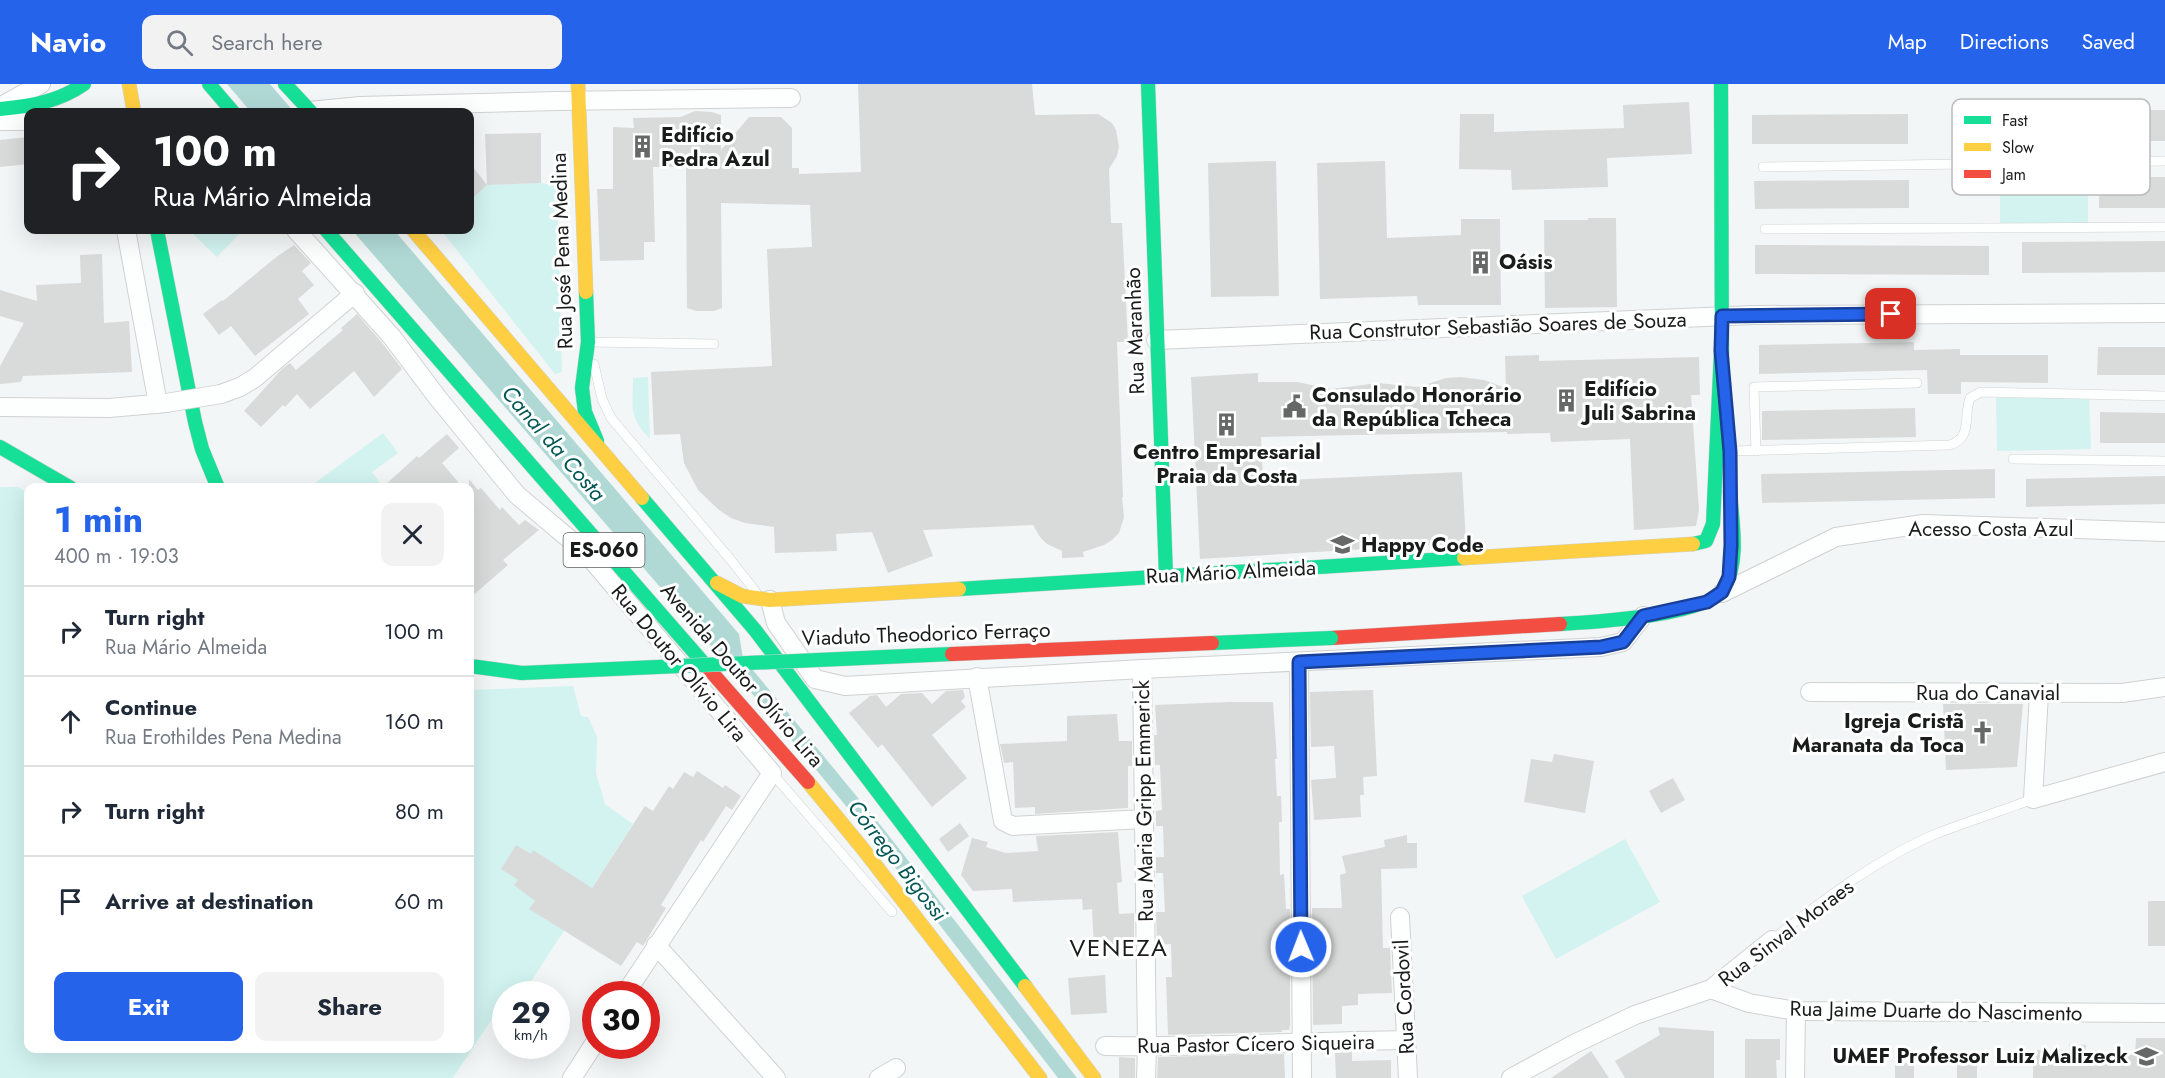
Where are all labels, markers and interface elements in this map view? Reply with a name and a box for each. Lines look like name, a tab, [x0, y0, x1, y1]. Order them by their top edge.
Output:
search box	[142, 15, 562, 69]
text: Navio	[30, 22, 106, 63]
icon: search	[163, 26, 196, 59]
text: Search here	[211, 26, 322, 58]
text: Map	[1888, 27, 1927, 57]
text: Directions	[1960, 27, 2049, 57]
text: Saved	[2082, 27, 2135, 57]
legend	[1952, 99, 2150, 195]
text: Fast	[2002, 109, 2028, 132]
place label: Edifício Pedra Azul	[661, 120, 770, 174]
text: 100 m	[153, 121, 277, 182]
icon: right	[54, 132, 132, 210]
building icon: Edifício Pedra Azul	[630, 134, 656, 160]
text: Slow	[2002, 136, 2034, 159]
street label: Rua José Pena Medina	[544, 152, 580, 350]
text: Jam	[2000, 163, 2026, 186]
text: Rua Mário Almeida	[153, 177, 372, 216]
place label: Oásis	[1499, 247, 1553, 277]
building icon: Oásis	[1468, 249, 1494, 275]
street label: Rua Maranhão	[1118, 267, 1152, 395]
pin	[1865, 288, 1916, 339]
icon: arrive	[1874, 297, 1907, 330]
street label: Rua Construtor Sebastião Soares de Souza	[1309, 304, 1687, 348]
place label: Edifício Juli Sabrina	[1580, 374, 1696, 428]
water label: Canal da Costa	[494, 378, 614, 508]
place label: Consulado Honorário da República Tcheca	[1312, 380, 1522, 434]
building icon: Edifício Juli Sabrina	[1553, 388, 1579, 414]
public building icon: Consulado Honorário da República Tcheca	[1281, 394, 1307, 420]
building icon: Centro Empresarial Praia da Costa	[1214, 411, 1240, 437]
place label: Centro Empresarial Praia da Costa	[1133, 437, 1321, 491]
text: 1 min	[54, 493, 143, 545]
button: close	[381, 503, 444, 566]
street label: Acesso Costa Azul	[1908, 514, 2074, 544]
place label: Happy Code	[1361, 530, 1484, 560]
school or university icon: Happy Code	[1330, 532, 1356, 558]
road number: ES-060	[564, 533, 644, 567]
text: 400 m · 19:03	[54, 542, 179, 571]
street label: Rua Mário Almeida	[1145, 553, 1317, 591]
street label: Avenida Doutor Olívio Lira	[653, 576, 831, 774]
street label: Rua Doutor Olívio Lira	[604, 578, 754, 748]
text: Turn right	[105, 601, 205, 633]
icon: right	[54, 615, 87, 648]
text: 100 m	[384, 615, 444, 647]
street label: Viaduto Theodorico Ferraço	[801, 615, 1051, 653]
text: Rua Mário Almeida	[105, 633, 267, 662]
street label: Rua do Canavial	[1916, 678, 2060, 708]
street label: Rua Maria Gripp Emmerick	[1127, 679, 1161, 922]
text: Continue	[105, 691, 197, 723]
icon: ahead	[54, 705, 87, 738]
text: 160 m	[384, 705, 444, 737]
place label: Igreja Cristã Maranata da Toca	[1792, 706, 1964, 760]
church icon: Igreja Cristã Maranata da Toca	[1969, 720, 1995, 746]
text: Rua Erothildes Pena Medina	[105, 723, 342, 752]
water label: Córrego Bigossi	[840, 793, 956, 928]
icon: right	[54, 795, 87, 828]
text: Turn right	[105, 795, 205, 827]
text: 80 m	[395, 795, 444, 827]
street label: Rua Sinval Moraes	[1712, 872, 1860, 994]
icon: arrive	[54, 885, 87, 918]
text: Arrive at destination	[105, 885, 314, 917]
text: 60 m	[394, 885, 444, 917]
position arrow	[1269, 915, 1333, 979]
district label: VENEZA	[1070, 930, 1168, 965]
street label: Rua Cordovil	[1386, 939, 1422, 1055]
button: Exit	[54, 972, 243, 1041]
button: Share	[255, 972, 444, 1041]
speed limit sign: 30	[582, 981, 660, 1059]
text: 29	[511, 991, 551, 1034]
street label: Rua Jaime Duarte do Nascimento	[1789, 993, 2083, 1029]
text: km/h	[514, 1024, 548, 1046]
street label: Rua Pastor Cícero Siqueira	[1137, 1027, 1375, 1061]
place label: UMEF Professor Luiz Malizeck	[1832, 1041, 2128, 1071]
school or university icon: UMEF Professor Luiz Malizeck	[2133, 1043, 2159, 1069]

